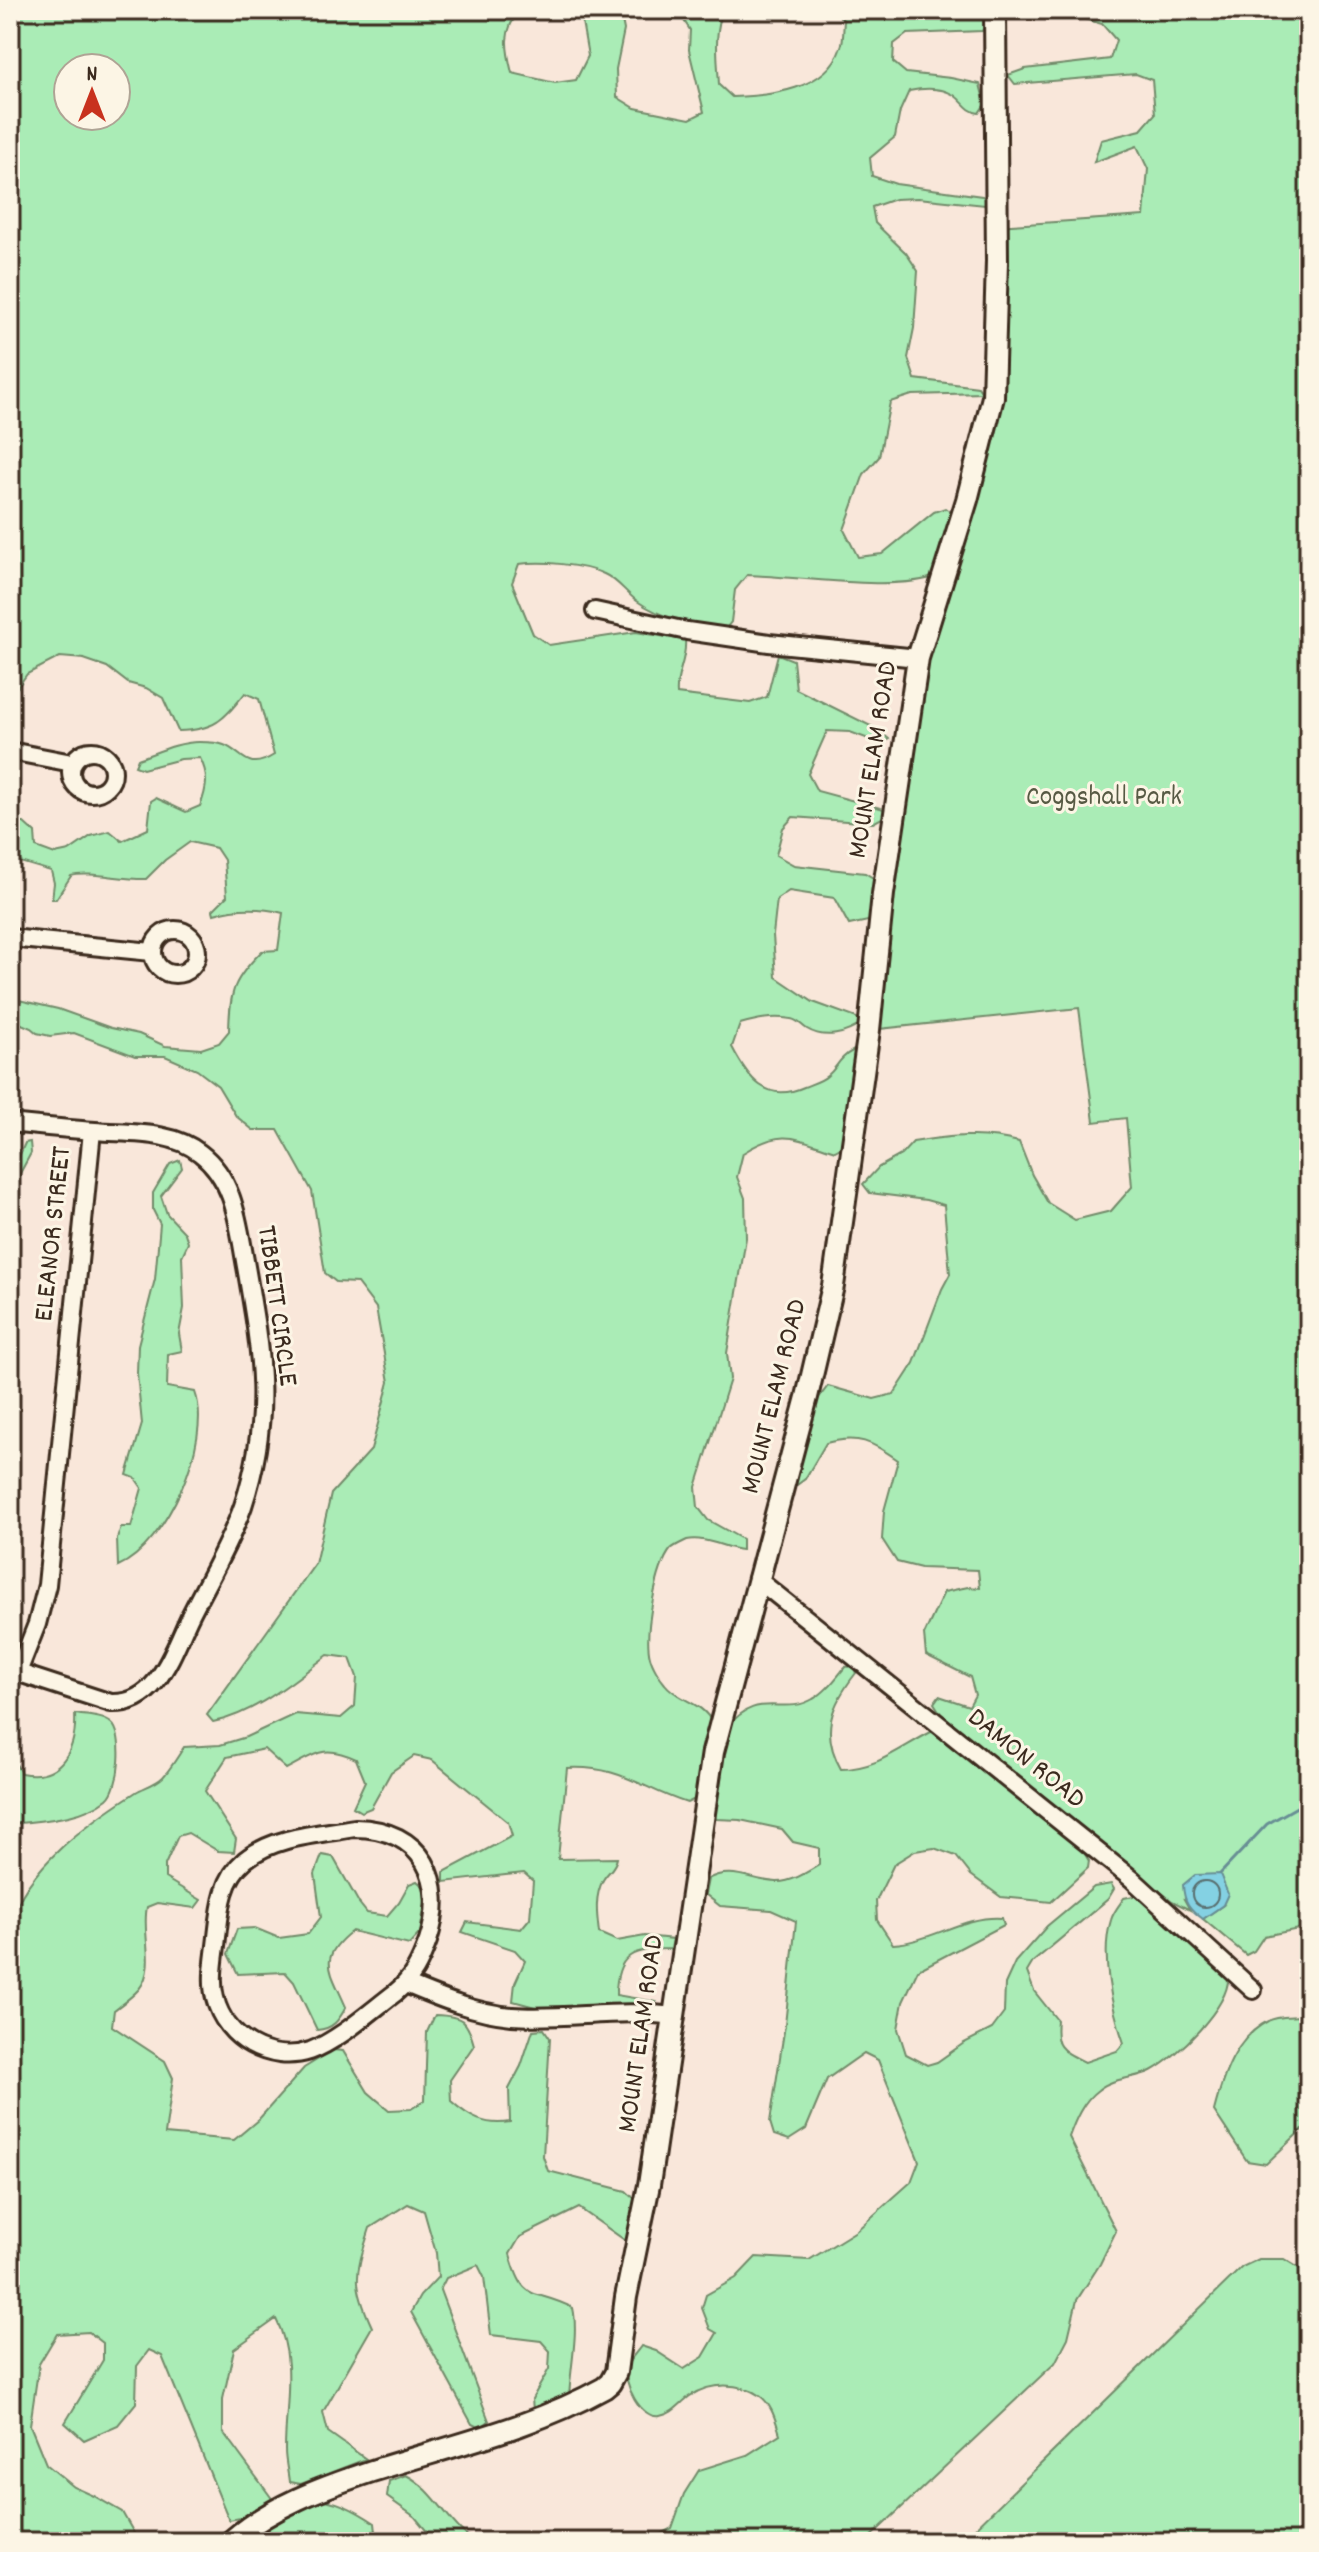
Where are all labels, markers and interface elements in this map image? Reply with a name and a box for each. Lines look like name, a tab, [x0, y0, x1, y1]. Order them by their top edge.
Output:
north arrow	[52, 52, 132, 132]
text: N	[87, 60, 98, 91]
street label: MOUNT ELAM ROAD	[840, 659, 910, 861]
park label: Coggshall Park	[1026, 779, 1182, 819]
street label: ELEANOR STREET	[26, 1144, 84, 1324]
street label: TIBBETT CIRCLE	[244, 1223, 306, 1389]
street label: MOUNT ELAM ROAD	[733, 1296, 819, 1498]
street label: DAMON ROAD	[957, 1700, 1093, 1820]
street label: MOUNT ELAM ROAD	[609, 1933, 677, 2135]

